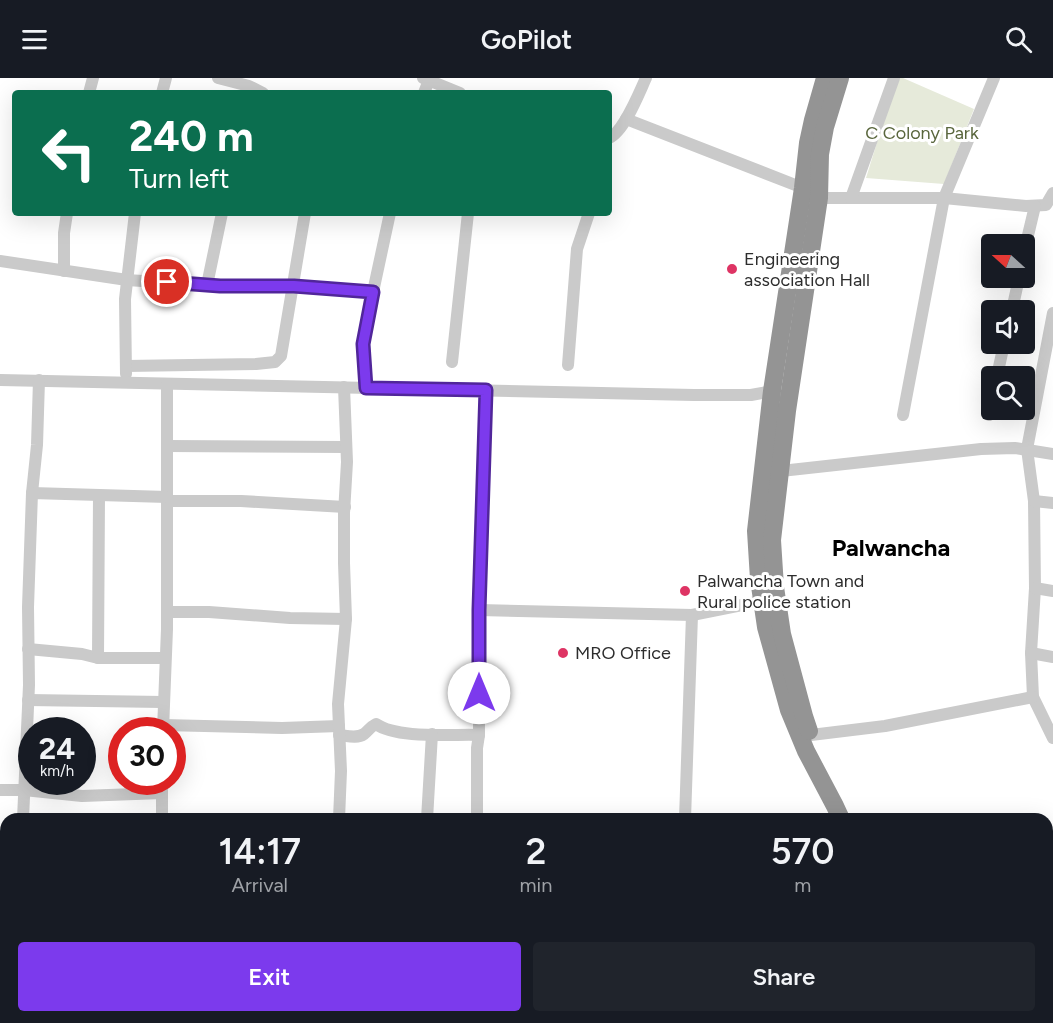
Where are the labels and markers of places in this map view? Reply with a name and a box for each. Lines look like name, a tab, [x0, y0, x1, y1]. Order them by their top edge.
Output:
place label: Engineering association Hall	[744, 248, 870, 291]
pin	[141, 256, 192, 307]
marker: Engineering association Hall	[725, 262, 739, 276]
place label: Palwancha Town and Rural police station	[697, 570, 864, 613]
marker: Palwancha Town and Rural police station	[678, 584, 692, 598]
place label: MRO Office	[575, 642, 671, 664]
marker: MRO Office	[556, 646, 570, 660]

